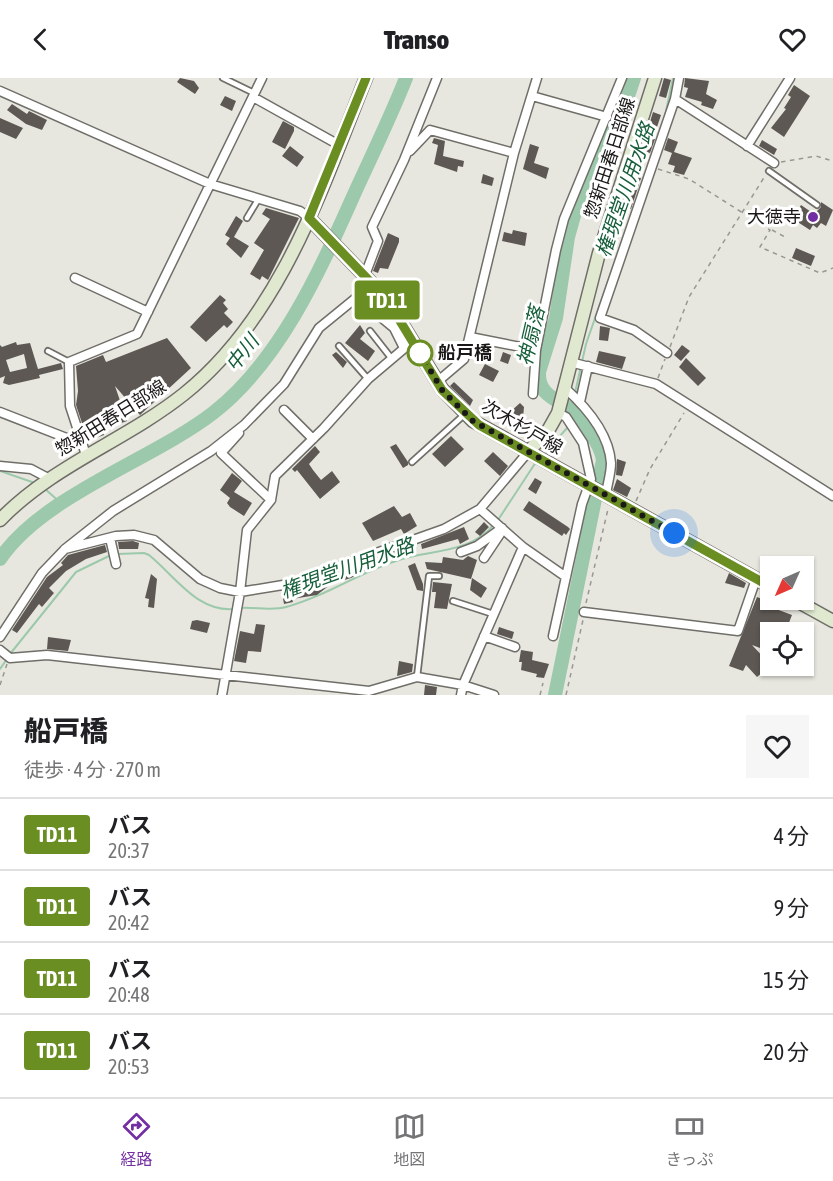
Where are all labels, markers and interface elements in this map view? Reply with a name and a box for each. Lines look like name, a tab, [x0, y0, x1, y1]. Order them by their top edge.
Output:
icon: back	[24, 23, 57, 56]
icon: heart	[776, 23, 809, 56]
text: Transo	[384, 24, 449, 55]
street label: 惣新田春日部線	[580, 95, 639, 221]
water label: 権現堂川用水路	[591, 118, 659, 260]
place label: 大徳寺	[747, 206, 801, 227]
marker: 大徳寺	[806, 210, 820, 224]
line badge: TD11	[345, 280, 429, 320]
text: TD11	[367, 288, 407, 312]
water label: 神扇落	[513, 301, 549, 368]
water label: 中川	[220, 328, 264, 376]
marker: 船戸橋	[407, 340, 433, 366]
place label: 船戸橋	[438, 342, 492, 363]
street label: 惣新田春日部線	[52, 375, 170, 460]
street label: 次木杉戸線	[478, 395, 566, 458]
your location	[659, 518, 689, 548]
water label: 権現堂川用水路	[277, 532, 418, 602]
north arrow	[760, 556, 814, 610]
map controls	[760, 556, 814, 676]
button: locate	[760, 622, 814, 676]
text: 船戸橋	[24, 715, 108, 747]
button: heart	[746, 715, 809, 778]
text: 徒歩 · 4 分 · 270 m	[24, 758, 161, 781]
text: バス	[108, 812, 152, 838]
text: TD11	[37, 822, 77, 846]
text: 4 分	[774, 823, 809, 849]
text: 20:37	[108, 839, 150, 862]
text: バス	[108, 884, 152, 910]
text: TD11	[37, 894, 77, 918]
text: 9 分	[774, 895, 809, 921]
text: 20:42	[108, 911, 150, 934]
text: バス	[108, 956, 152, 982]
text: TD11	[37, 966, 77, 990]
text: 15 分	[763, 967, 809, 993]
text: 20:48	[108, 983, 150, 1006]
text: バス	[108, 1028, 152, 1054]
text: TD11	[37, 1038, 77, 1062]
text: 20 分	[763, 1039, 809, 1065]
text: 20:53	[108, 1055, 150, 1078]
tab: 経路	[120, 1110, 153, 1170]
tab: 地図	[393, 1110, 426, 1170]
tab: きっぷ	[666, 1110, 713, 1170]

